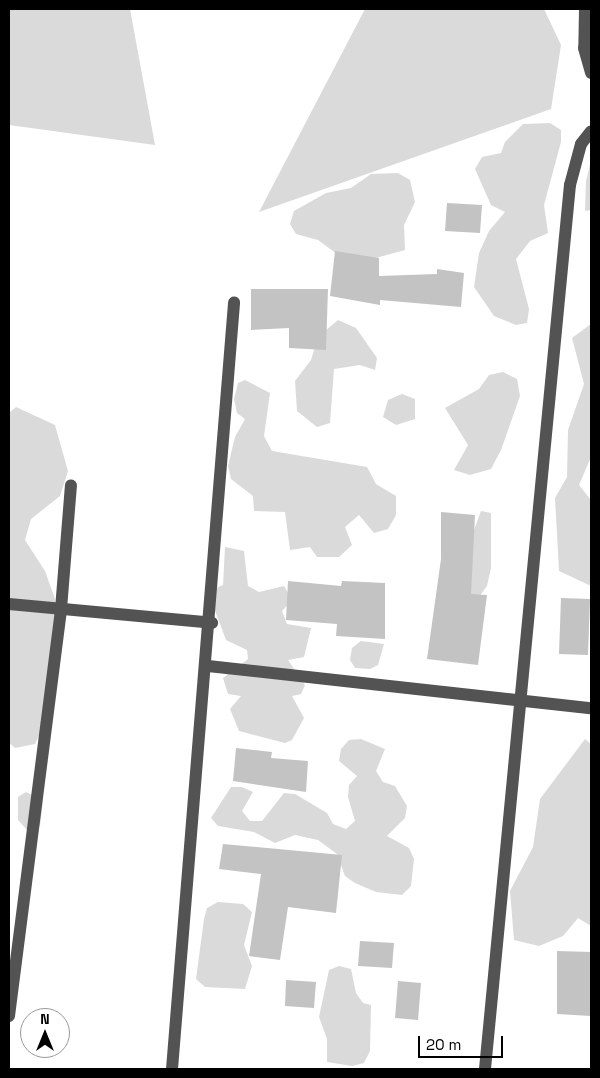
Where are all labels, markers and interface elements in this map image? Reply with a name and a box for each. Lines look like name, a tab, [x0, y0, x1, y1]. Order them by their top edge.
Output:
north arrow	[20, 1008, 70, 1058]
text: N	[40, 1010, 50, 1028]
scale bar	[420, 1026, 505, 1058]
text: 20 m	[426, 1035, 461, 1054]

